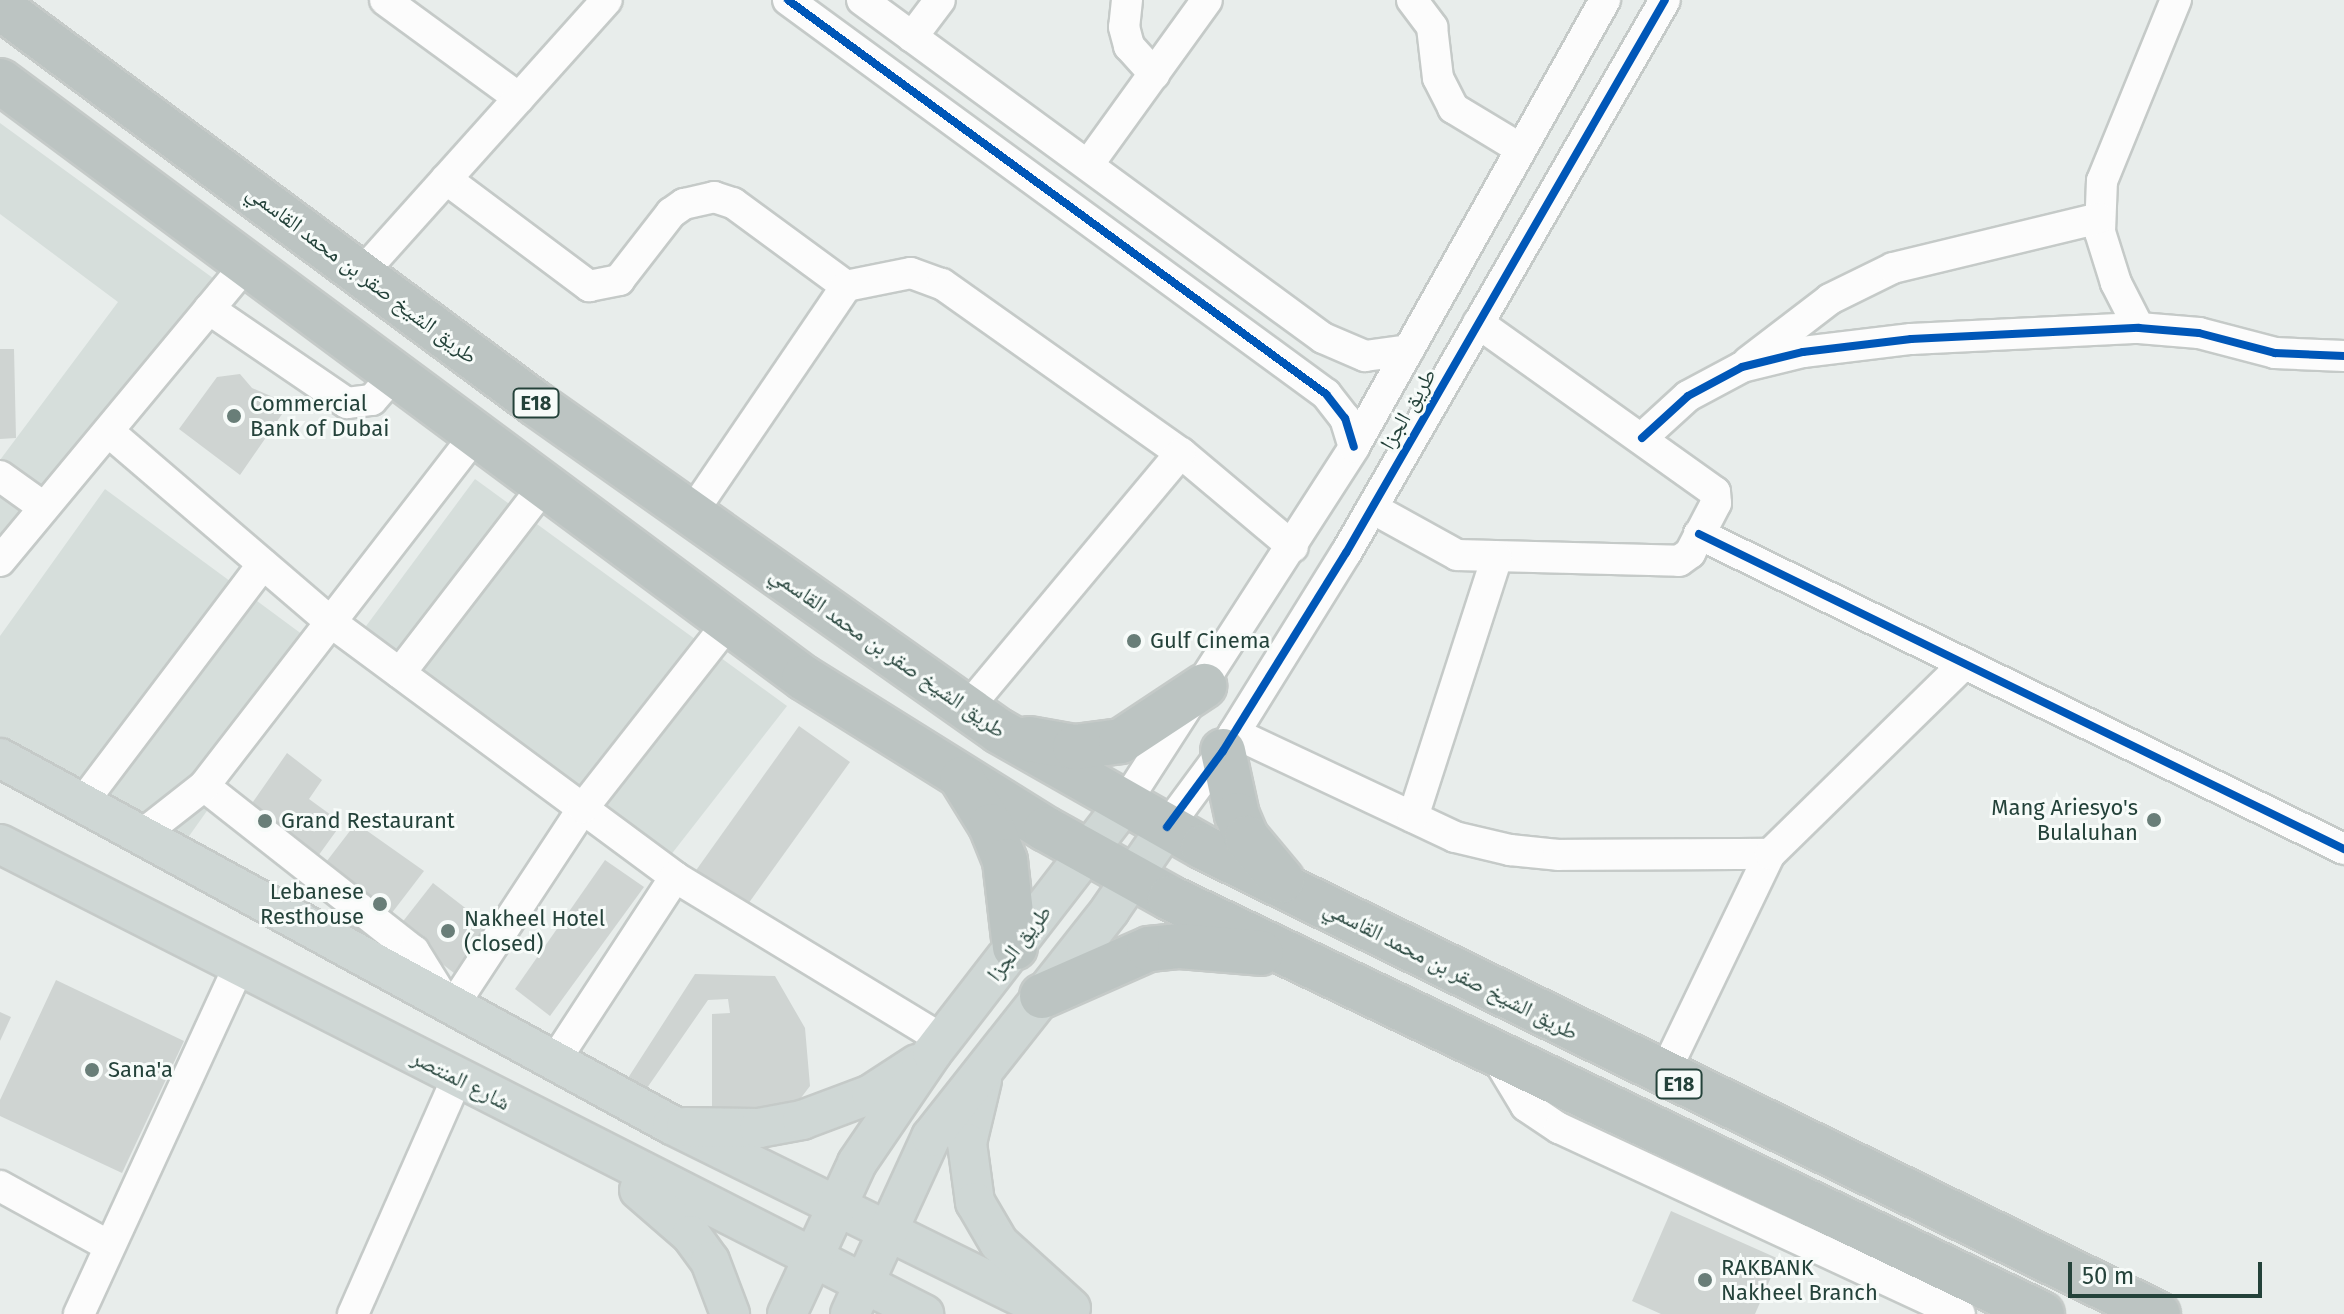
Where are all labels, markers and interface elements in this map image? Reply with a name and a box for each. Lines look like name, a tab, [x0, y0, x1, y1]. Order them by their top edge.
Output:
street label: طريق الشيخ صقر بن محمد القاسمي	[242, 179, 482, 369]
street label: طريق الجزا	[1374, 364, 1442, 454]
road number: E18	[512, 387, 560, 419]
place label: Commercial Bank of Dubai	[250, 390, 389, 442]
marker: Commercial Bank of Dubai	[225, 407, 243, 425]
street label: طريق الشيخ صقر بن محمد القاسمي	[765, 560, 1011, 744]
place label: Gulf Cinema	[1150, 628, 1271, 654]
marker: Gulf Cinema	[1125, 632, 1143, 650]
place label: Mang Ariesyo's Bulaluhan	[1991, 794, 2138, 846]
place label: Grand Restaurant	[281, 808, 455, 834]
marker: Mang Ariesyo's Bulaluhan	[2145, 811, 2163, 829]
marker: Grand Restaurant	[256, 812, 274, 830]
place label: Lebanese Resthouse	[260, 878, 364, 930]
street label: طريق الشيخ صقر بن محمد القاسمي	[1319, 894, 1583, 1046]
marker: Lebanese Resthouse	[371, 895, 389, 913]
street label: طريق الجزا	[981, 900, 1057, 986]
place label: Nakheel Hotel (closed)	[464, 905, 605, 956]
marker: Nakheel Hotel (closed)	[439, 922, 457, 940]
street label: شارع المنتصر	[407, 1044, 515, 1116]
place label: Sana'a	[108, 1057, 173, 1083]
marker: Sana'a	[83, 1061, 101, 1079]
road number: E18	[1655, 1068, 1703, 1100]
scale bar	[2072, 1246, 2266, 1296]
place label: RAKBANK Nakheel Branch	[1721, 1254, 1878, 1306]
text: 50 m	[2082, 1262, 2134, 1290]
marker: RAKBANK Nakheel Branch	[1696, 1271, 1714, 1289]

